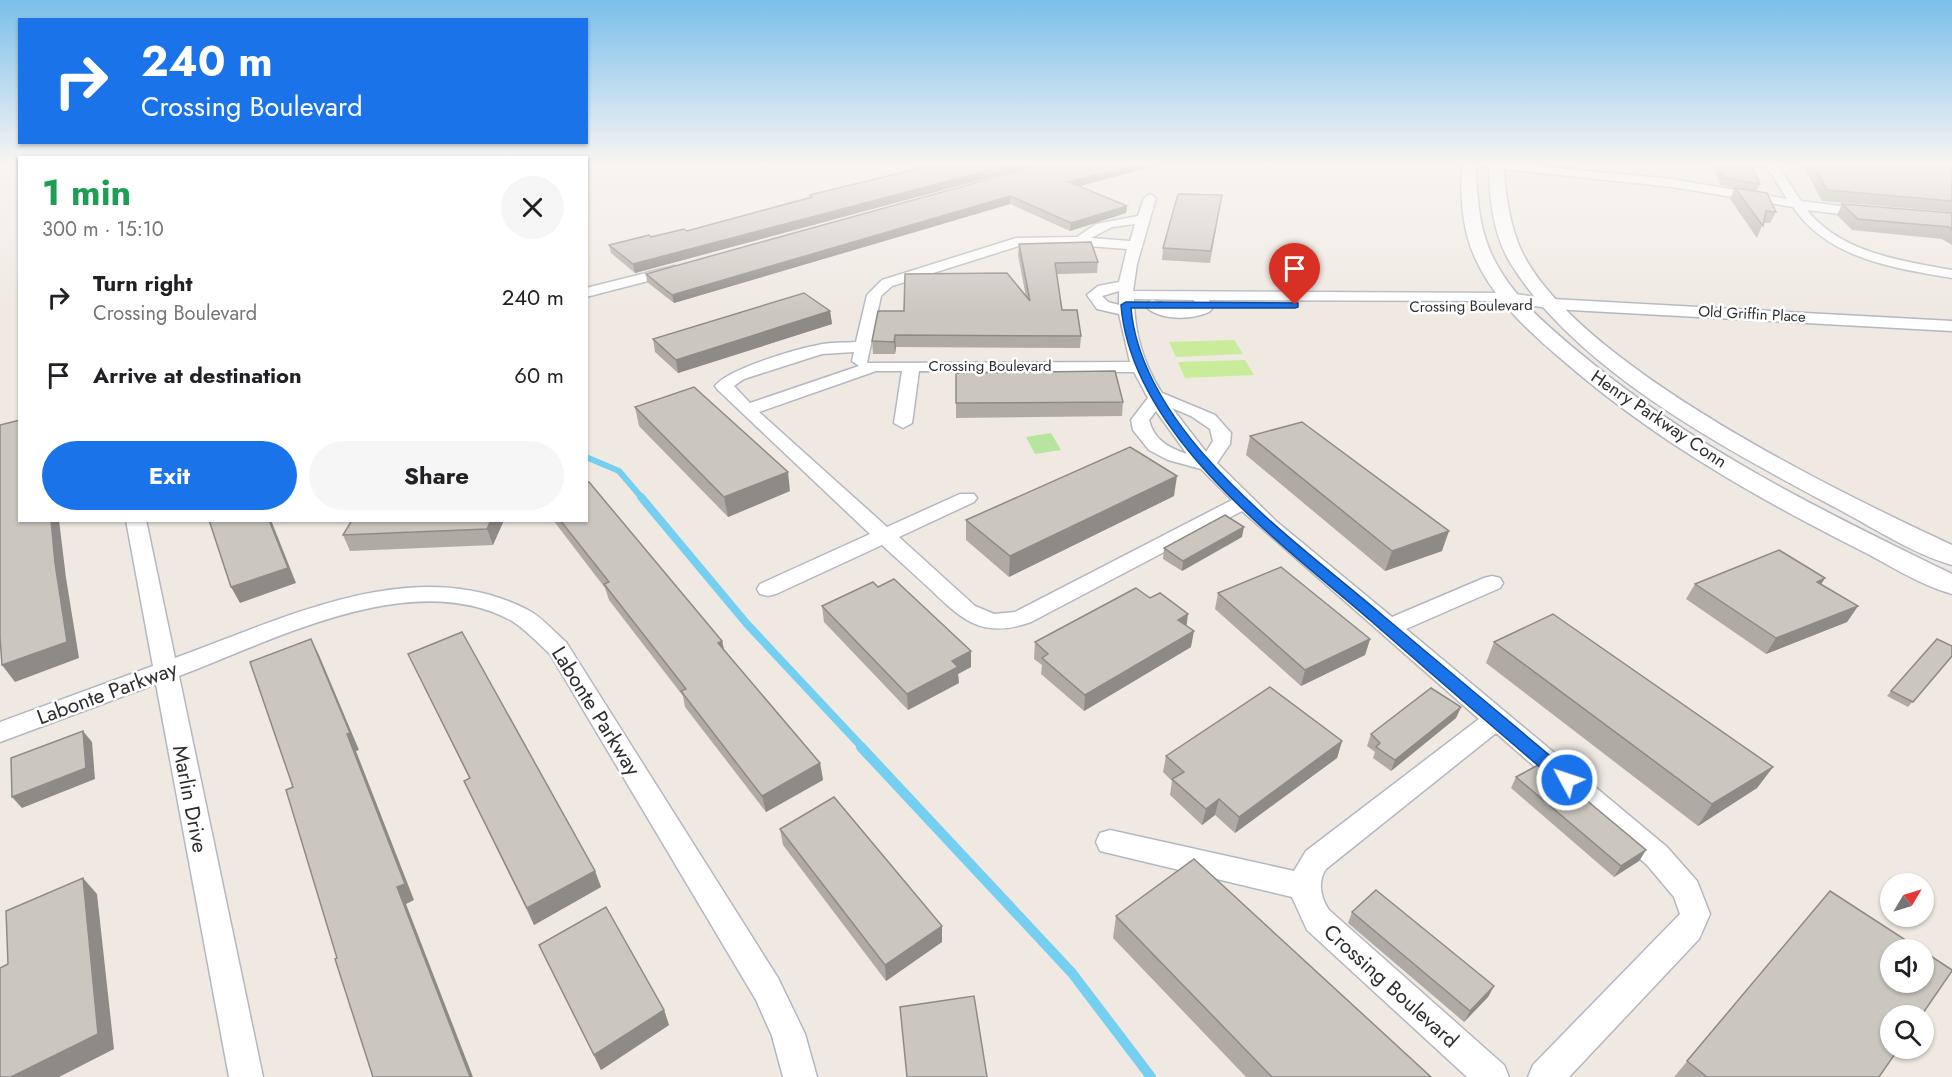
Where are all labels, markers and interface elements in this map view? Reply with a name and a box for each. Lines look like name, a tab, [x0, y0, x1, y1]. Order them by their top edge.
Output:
text: 240 m	[141, 31, 273, 92]
icon: right	[42, 42, 120, 120]
text: Crossing Boulevard	[141, 87, 363, 126]
text: 1 min	[42, 166, 131, 218]
button: close	[501, 176, 564, 239]
text: 300 m · 15:10	[42, 215, 164, 244]
pin	[1269, 243, 1320, 305]
icon: arrive	[1278, 252, 1311, 285]
text: Turn right	[93, 267, 193, 299]
icon: right	[42, 281, 75, 314]
text: 240 m	[502, 281, 564, 313]
street label: Crossing Boulevard	[1409, 294, 1533, 318]
text: Crossing Boulevard	[93, 299, 257, 328]
street label: Old Griffin Place	[1698, 300, 1807, 328]
street label: Crossing Boulevard	[928, 355, 1052, 377]
icon: arrive	[42, 359, 75, 392]
text: Arrive at destination	[93, 359, 302, 391]
text: 60 m	[514, 359, 564, 391]
street label: Henry Parkway Conn	[1586, 364, 1732, 474]
button: Exit	[42, 441, 297, 510]
button: Share	[309, 441, 564, 510]
street label: Labonte Parkway	[544, 641, 648, 782]
street label: Labonte Parkway	[33, 653, 182, 732]
street label: Marlin Drive	[165, 743, 215, 855]
position arrow	[1535, 748, 1599, 812]
north arrow	[1880, 873, 1934, 927]
map controls	[1880, 873, 1934, 1059]
street label: Crossing Boulevard	[1317, 917, 1465, 1055]
button: sound	[1880, 939, 1934, 993]
button: search	[1880, 1005, 1934, 1059]

